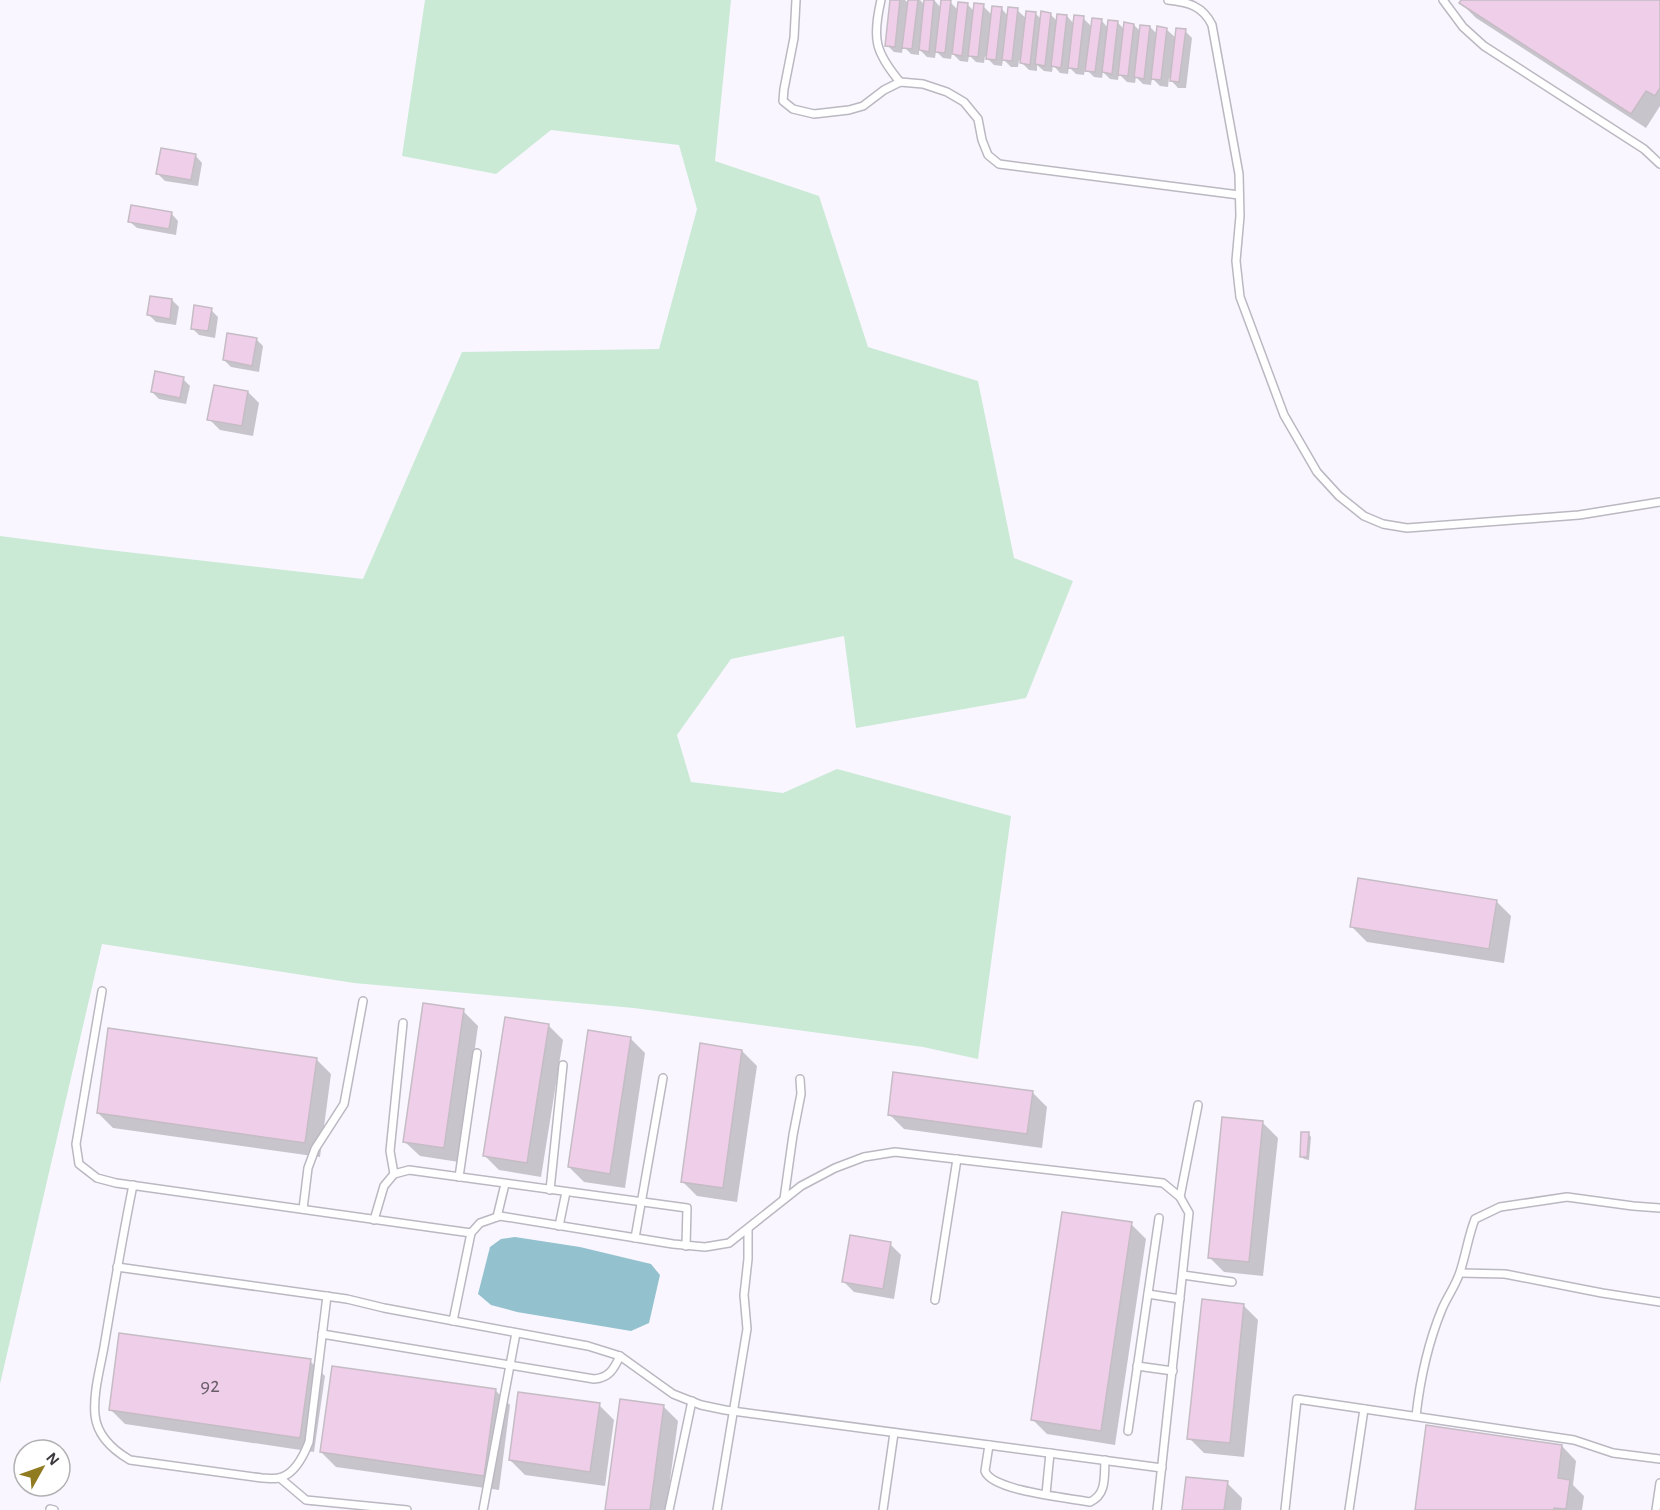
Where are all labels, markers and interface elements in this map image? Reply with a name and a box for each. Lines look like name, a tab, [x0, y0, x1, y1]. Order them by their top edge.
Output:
house number: 92	[200, 1375, 220, 1396]
north arrow	[12, 1438, 72, 1498]
text: N	[43, 1450, 62, 1468]

